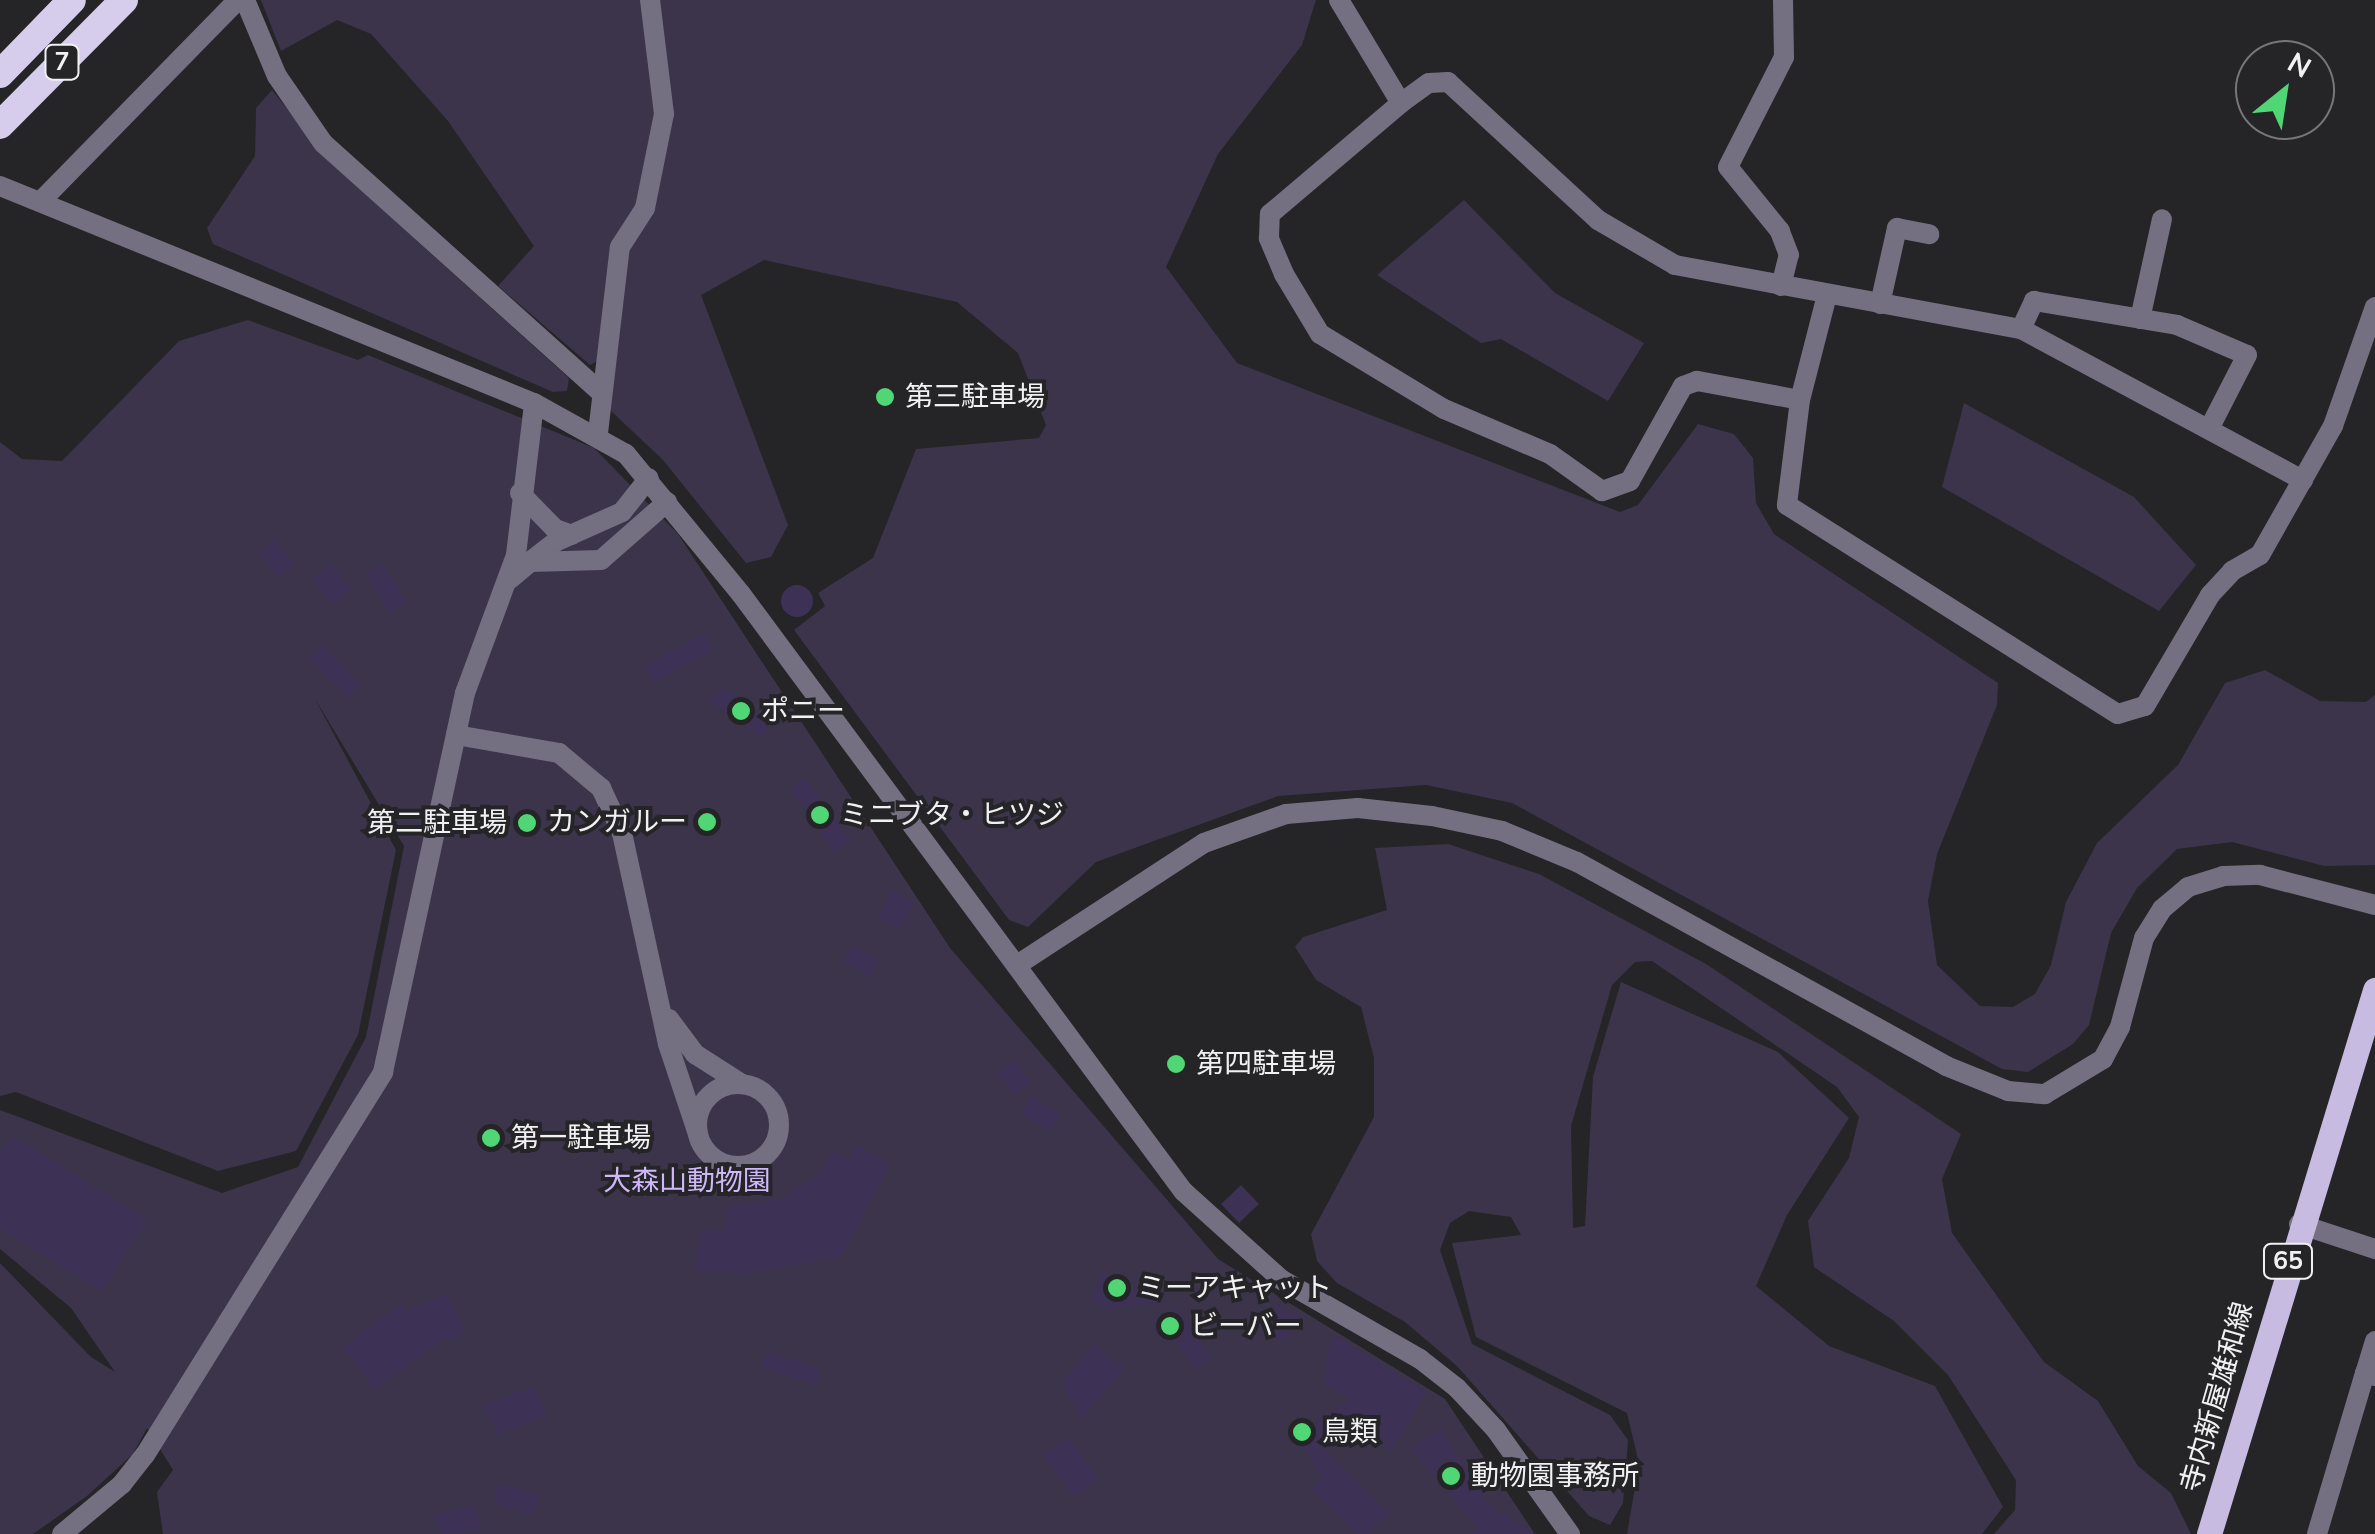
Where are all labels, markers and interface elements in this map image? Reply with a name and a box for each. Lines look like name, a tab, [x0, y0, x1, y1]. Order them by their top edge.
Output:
north arrow	[2235, 40, 2335, 140]
road number: 7	[44, 42, 80, 82]
text: N	[2280, 44, 2318, 87]
place label: 第三駐車場	[905, 380, 1045, 414]
marker: 第三駐車場	[874, 386, 896, 408]
place label: ポニー	[761, 694, 845, 728]
marker: ポニー	[730, 700, 752, 722]
place label: ミニブタ・ヒツジ	[840, 798, 1064, 832]
marker: ミニブタ・ヒツジ	[809, 804, 831, 826]
place label: カンガルー	[547, 805, 687, 839]
place label: 第二駐車場	[367, 806, 507, 840]
marker: カンガルー	[696, 811, 718, 833]
marker: 第二駐車場	[516, 812, 538, 834]
place label: 第四駐車場	[1196, 1047, 1336, 1081]
marker: 第四駐車場	[1165, 1053, 1187, 1075]
place label: 第一駐車場	[511, 1121, 651, 1155]
marker: 第一駐車場	[480, 1127, 502, 1149]
park label: 大森山動物園	[603, 1164, 771, 1198]
road number: 65	[2263, 1241, 2313, 1281]
place label: ミーアキャット	[1137, 1271, 1333, 1305]
marker: ミーアキャット	[1106, 1277, 1128, 1299]
street label: 寺内新屋雄和線	[2174, 1298, 2260, 1496]
place label: ビーバー	[1190, 1309, 1302, 1343]
marker: ビーバー	[1159, 1315, 1181, 1337]
place label: 鳥類	[1322, 1415, 1378, 1449]
marker: 鳥類	[1291, 1421, 1313, 1443]
place label: 動物園事務所	[1471, 1459, 1639, 1493]
marker: 動物園事務所	[1440, 1465, 1462, 1487]

